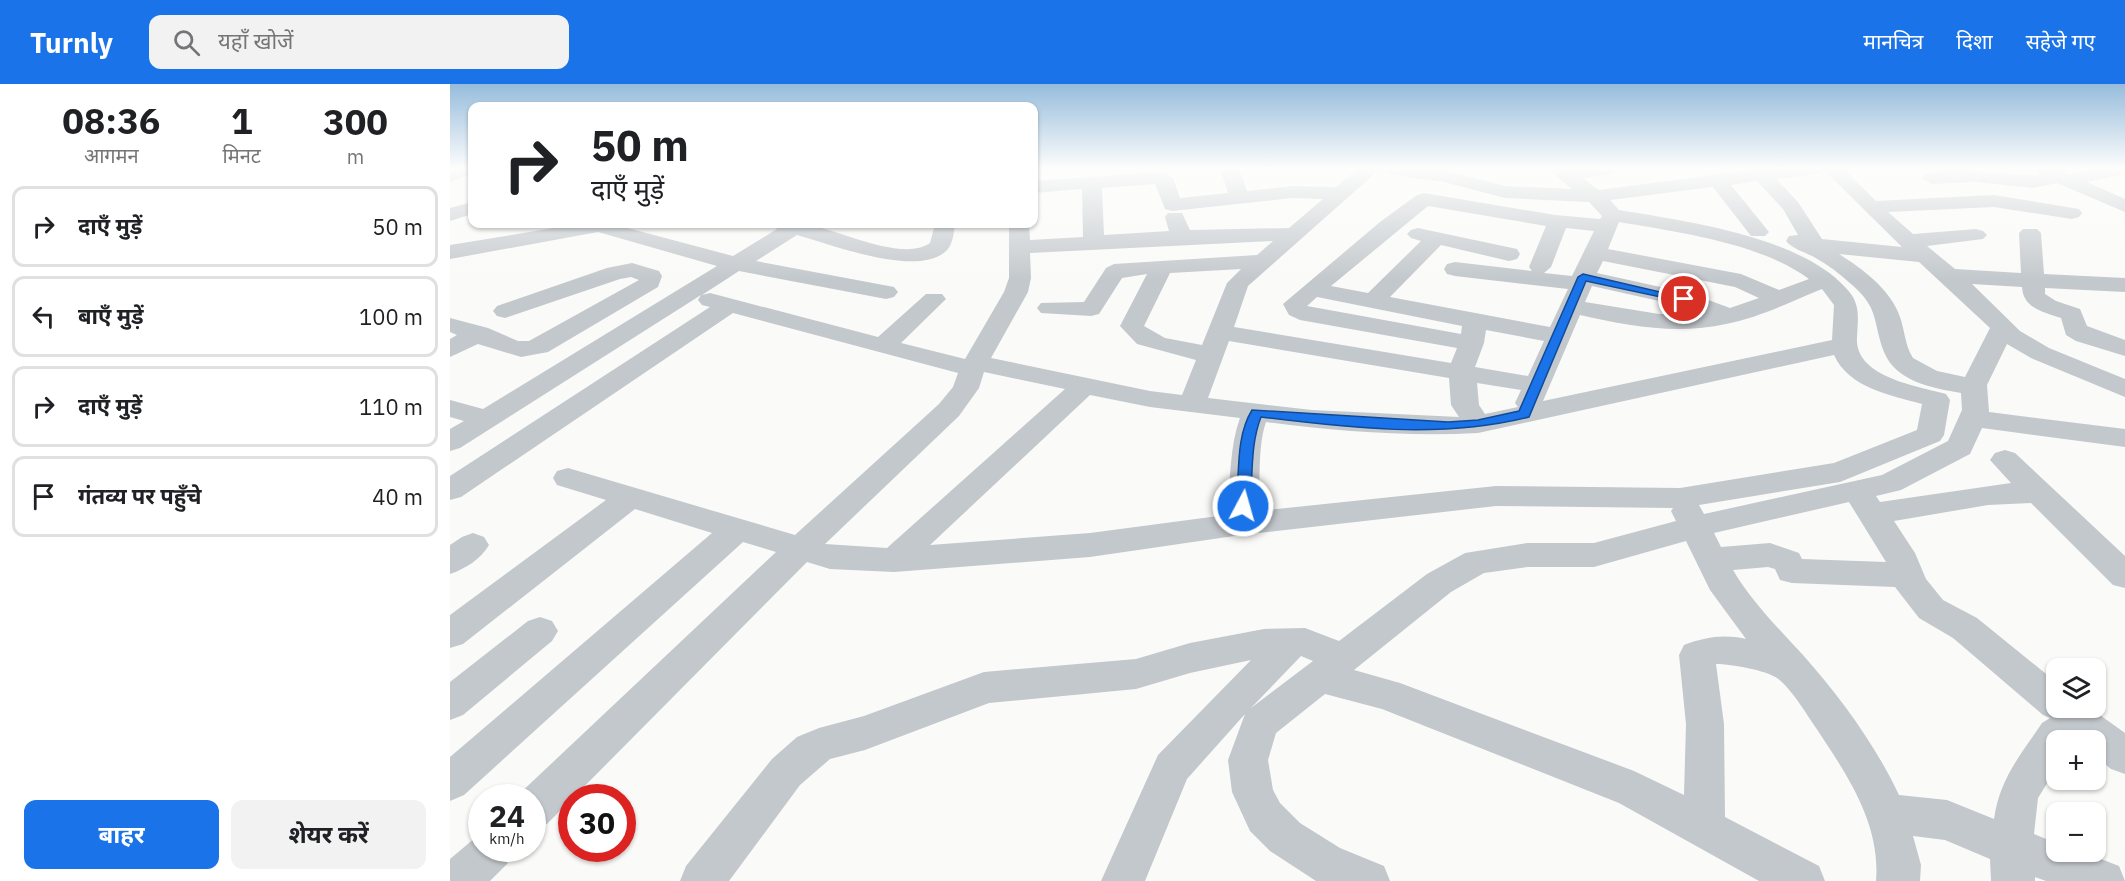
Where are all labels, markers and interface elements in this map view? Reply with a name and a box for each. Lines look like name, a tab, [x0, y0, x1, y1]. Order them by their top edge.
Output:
search box	[149, 15, 569, 69]
text: Turnly	[30, 24, 113, 61]
icon: search	[170, 26, 203, 59]
text: यहाँ खोजें	[218, 26, 293, 55]
text: मानचित्र	[1863, 27, 1923, 55]
text: दिशा	[1956, 27, 1993, 55]
text: सहेजे गए	[2026, 27, 2095, 55]
text: 08:36	[62, 97, 160, 144]
text: 1	[231, 97, 253, 144]
text: 300	[323, 98, 388, 145]
text: 50 m	[591, 118, 689, 173]
icon: right	[492, 126, 570, 204]
text: आगमन	[84, 142, 139, 169]
text: मिनट	[223, 142, 261, 169]
text: m	[347, 143, 364, 170]
text: दाएँ मुड़ें	[591, 171, 664, 206]
icon: right	[27, 210, 60, 243]
text: दाएँ मुड़ें	[78, 211, 142, 240]
text: 50 m	[372, 212, 423, 241]
pin	[1658, 273, 1709, 324]
icon: arrive	[1667, 282, 1700, 315]
icon: left	[27, 300, 60, 333]
text: बाएँ मुड़ें	[78, 301, 144, 330]
text: 100 m	[359, 302, 423, 331]
icon: right	[27, 390, 60, 423]
text: दाएँ मुड़ें	[78, 391, 142, 420]
text: 110 m	[359, 392, 423, 421]
position arrow	[1211, 474, 1275, 538]
icon: arrive	[27, 480, 60, 513]
text: गंतव्य पर पहुँचे	[78, 481, 202, 510]
text: 40 m	[372, 482, 423, 511]
map controls	[2046, 658, 2106, 862]
button: layers	[2046, 658, 2106, 718]
button: +	[2046, 730, 2106, 790]
speed limit sign: 30	[558, 784, 636, 862]
text: 24	[489, 796, 525, 835]
button: बाहर	[24, 800, 219, 869]
button: शेयर करें	[231, 800, 426, 869]
button: −	[2046, 802, 2106, 862]
text: km/h	[489, 829, 525, 848]

